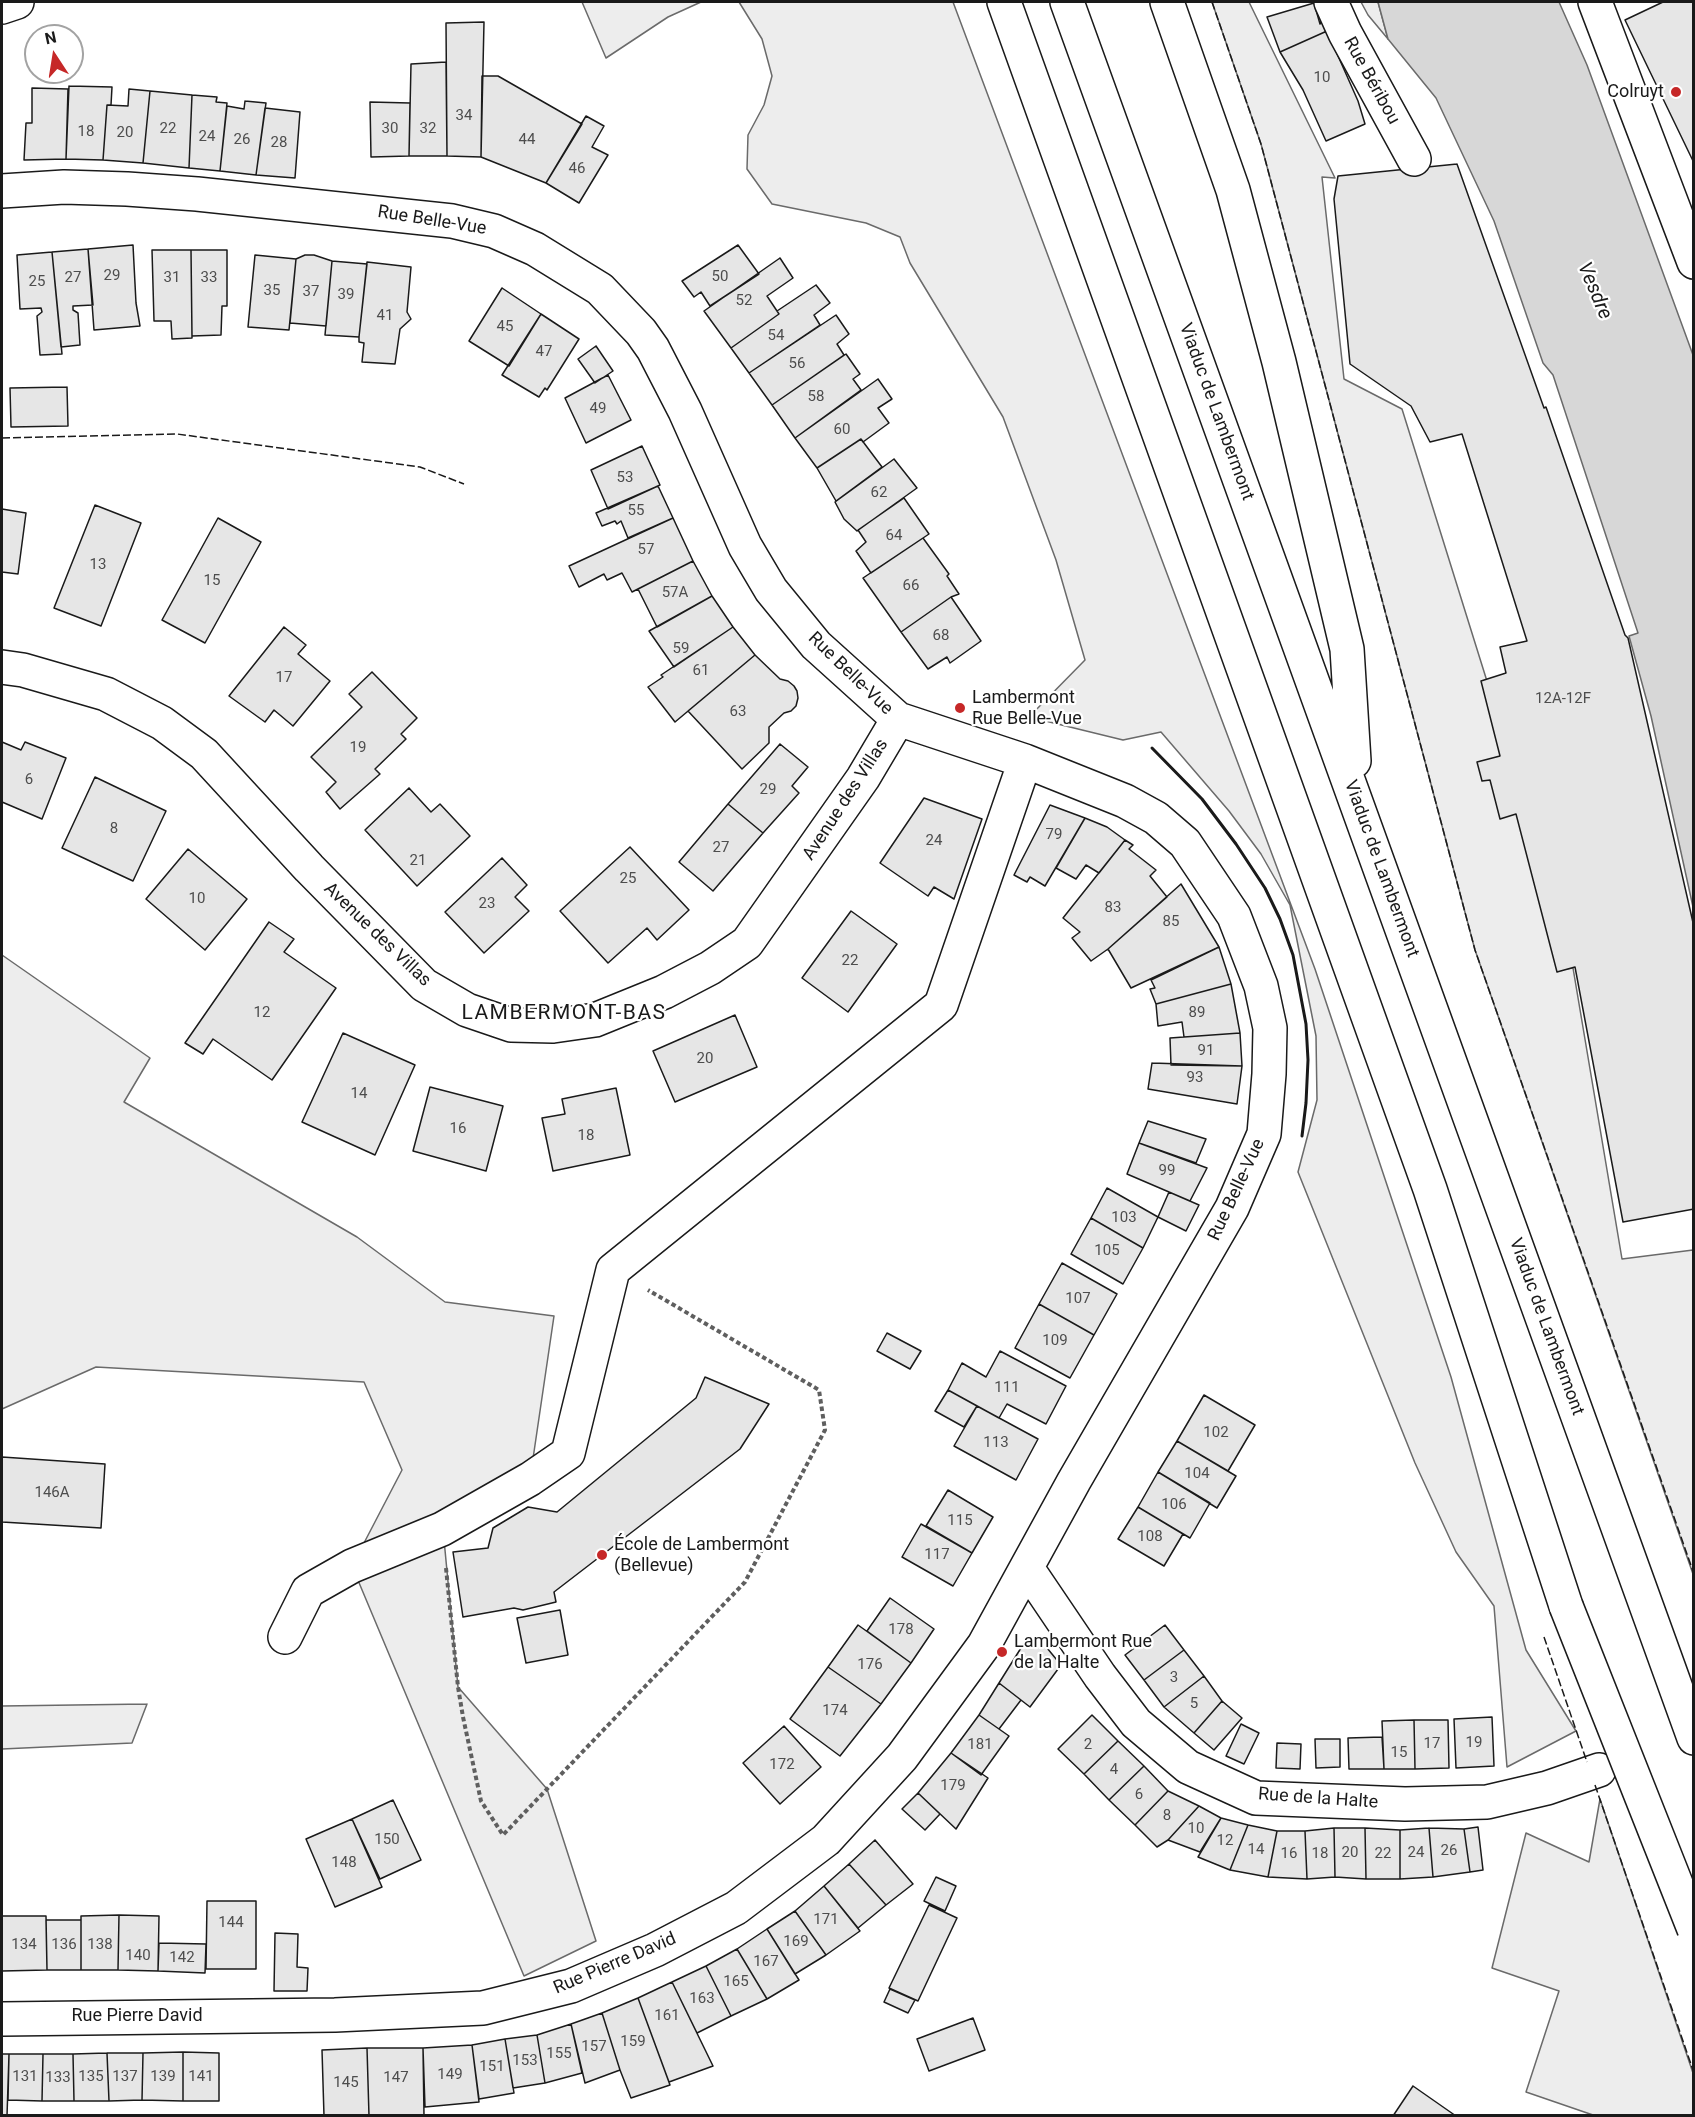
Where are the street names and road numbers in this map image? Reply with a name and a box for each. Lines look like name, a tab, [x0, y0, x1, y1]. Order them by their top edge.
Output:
street label: Rue Béribou	[1338, 34, 1404, 128]
street label: Rue Belle-Vue	[376, 202, 488, 240]
street label: Viaduc de Lambermont	[1174, 321, 1258, 503]
street label: Rue Belle-Vue	[803, 628, 897, 720]
street label: Avenue des Villas	[799, 735, 893, 865]
street label: Viaduc de Lambermont	[1339, 778, 1423, 960]
street label: Avenue des Villas	[319, 878, 435, 992]
street label: Rue Belle-Vue	[1204, 1136, 1270, 1244]
street label: Viaduc de Lambermont	[1504, 1236, 1588, 1418]
street label: Rue de la Halte	[1257, 1784, 1379, 1814]
street label: Rue Pierre David	[550, 1928, 680, 2000]
street label: Rue Pierre David	[71, 2005, 203, 2027]

